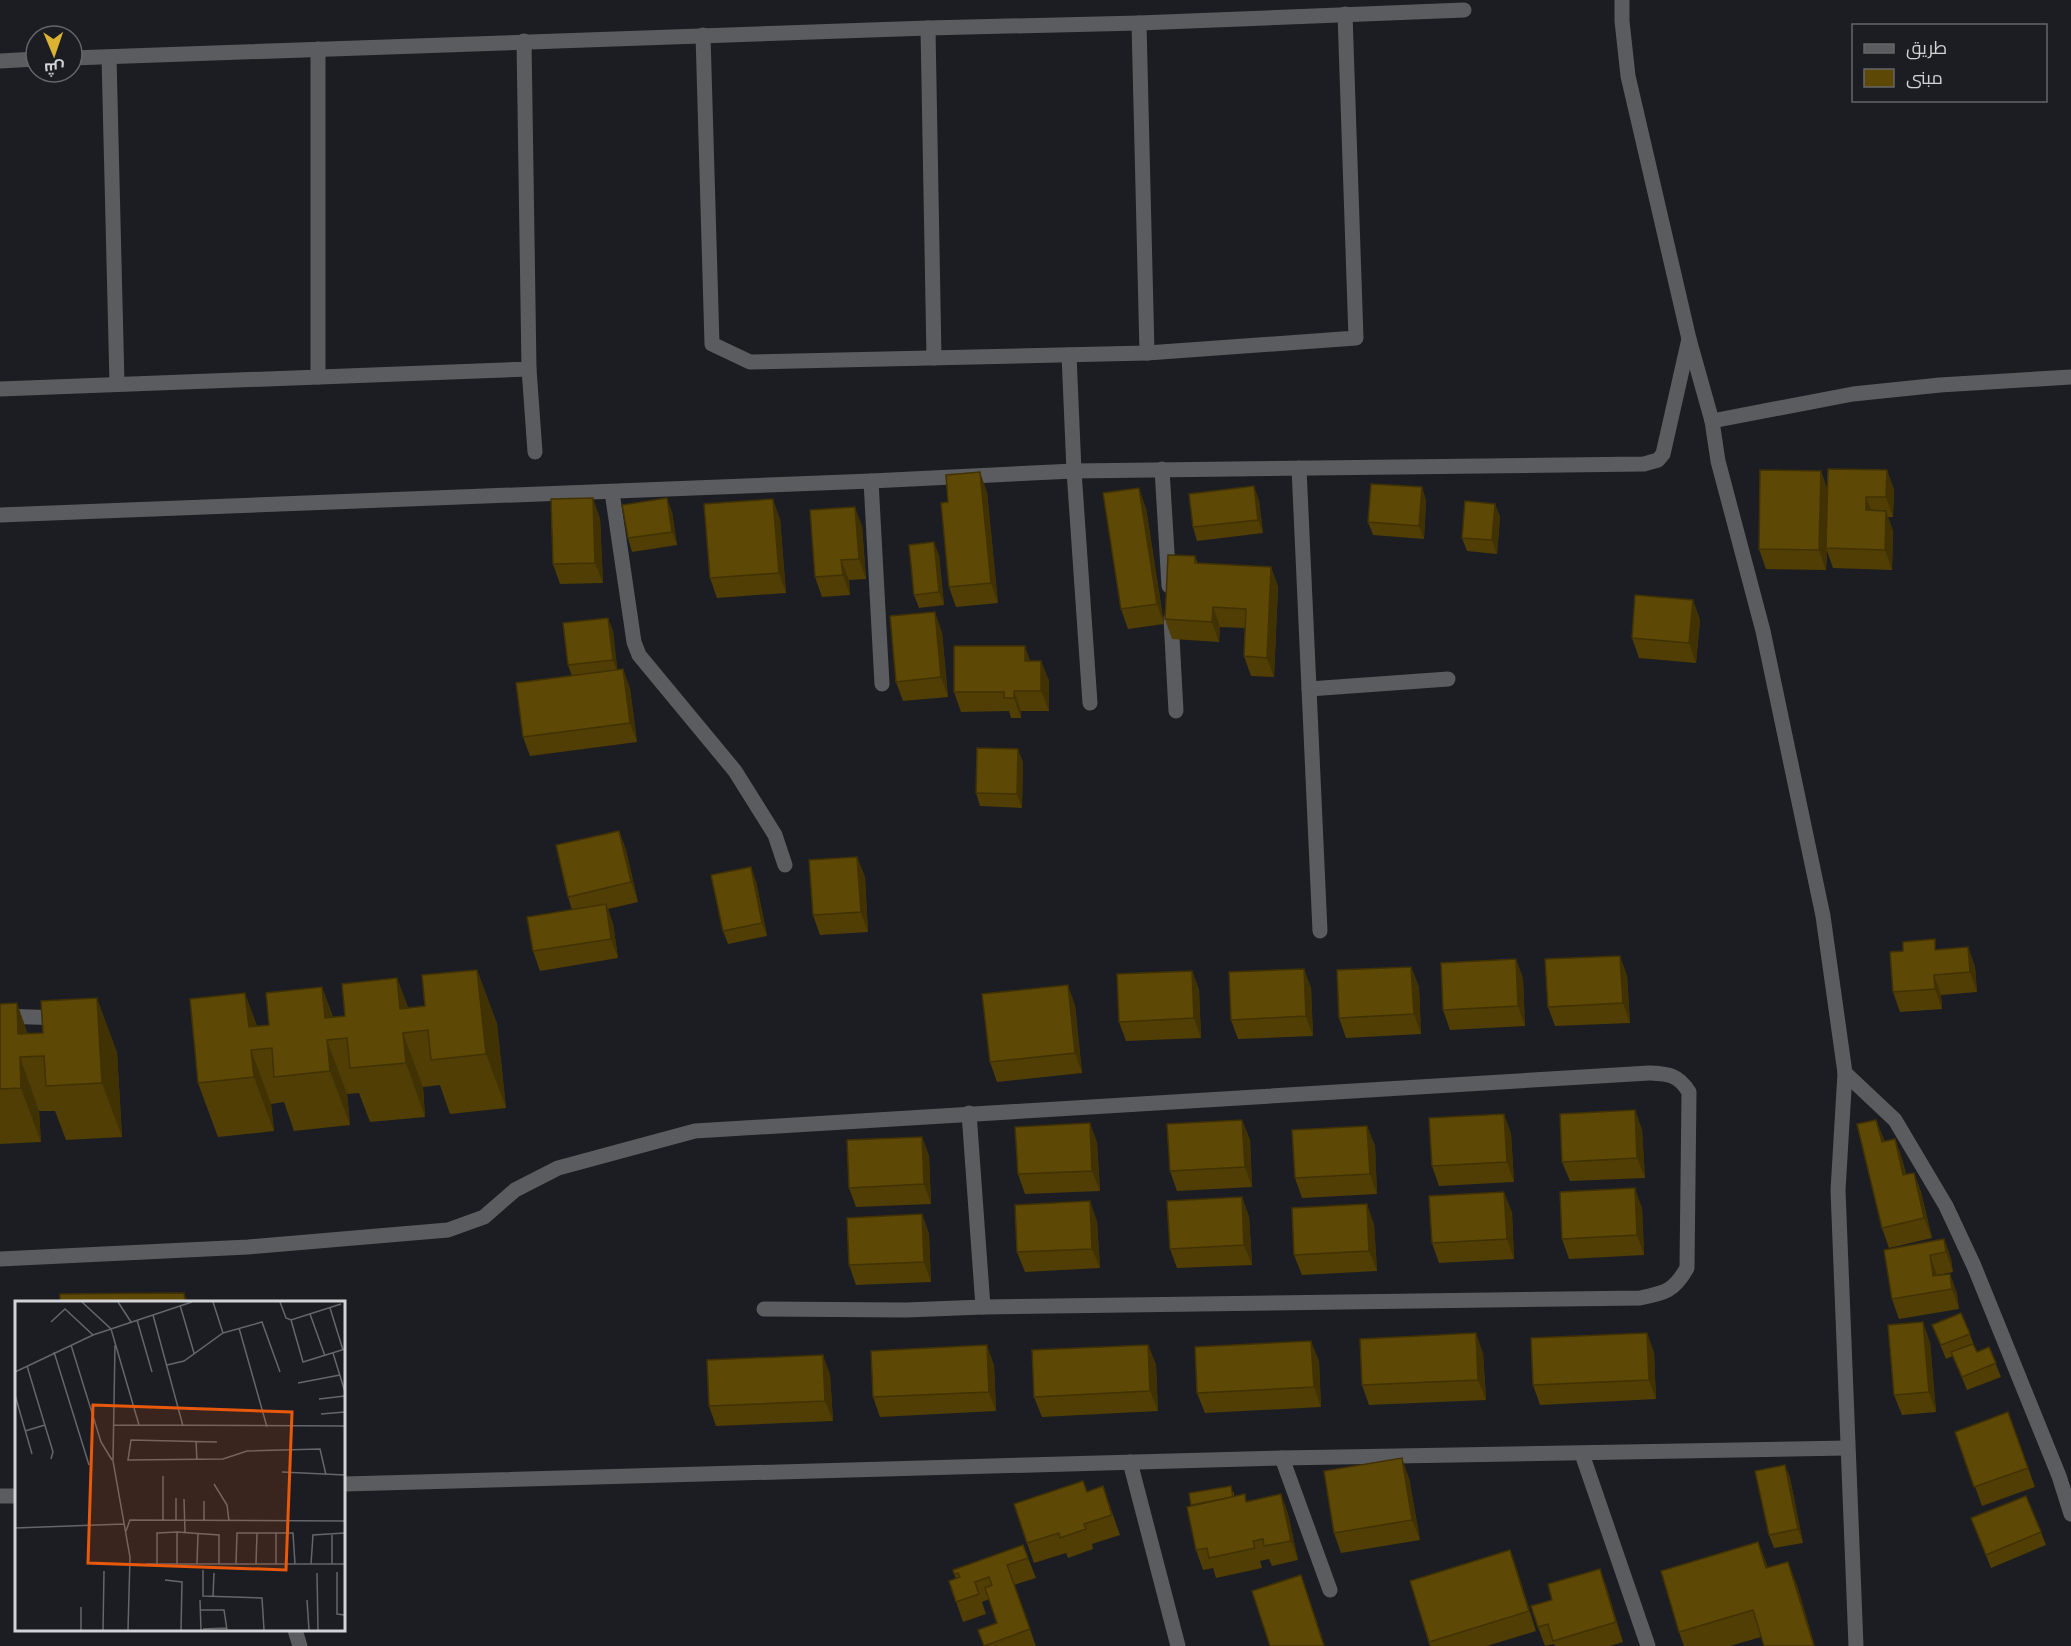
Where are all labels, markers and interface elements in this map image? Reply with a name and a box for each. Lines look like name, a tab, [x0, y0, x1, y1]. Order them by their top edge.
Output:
north arrow	[24, 24, 84, 84]
legend	[1852, 24, 2047, 102]
text: طريق	[1906, 36, 1947, 60]
text: ش	[44, 59, 65, 79]
text: مبنى	[1906, 66, 1943, 89]
inset map	[15, 1301, 345, 1631]

